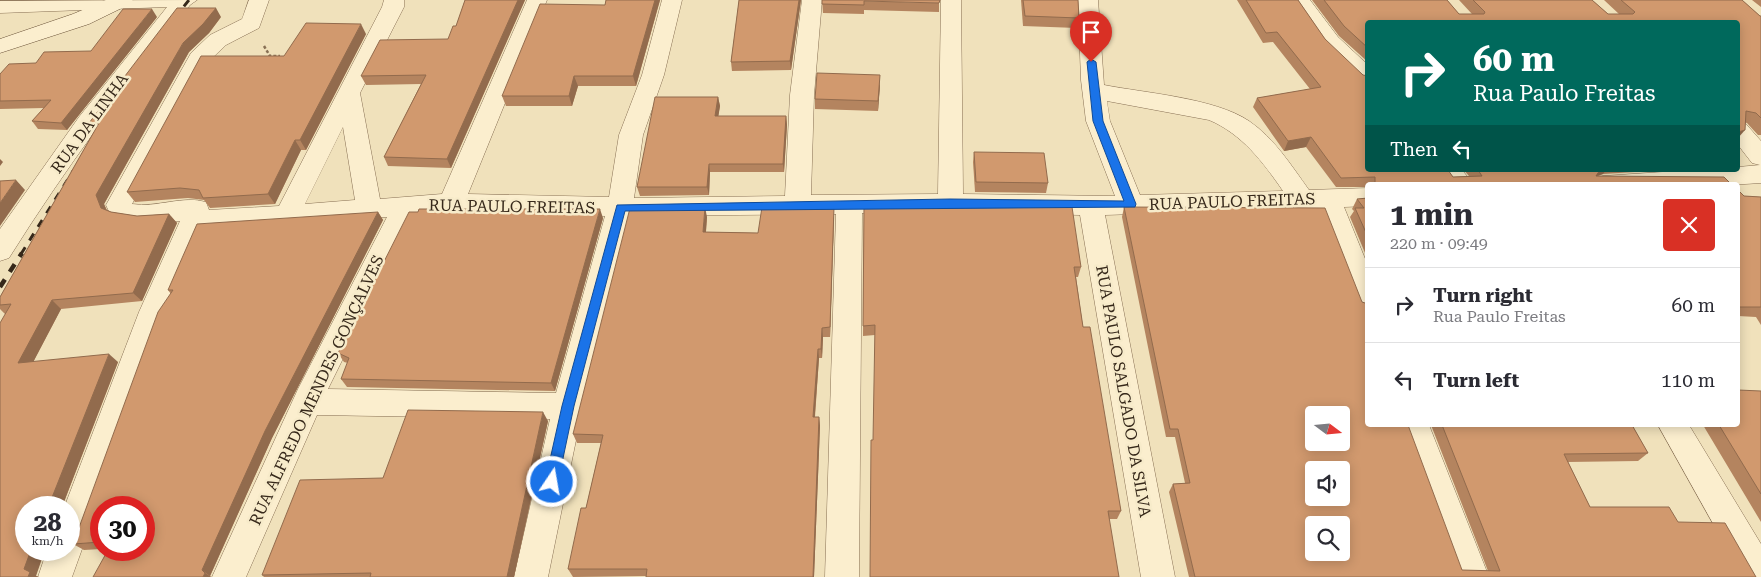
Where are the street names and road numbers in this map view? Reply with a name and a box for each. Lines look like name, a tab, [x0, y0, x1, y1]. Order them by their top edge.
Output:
street label: RUA DA LINHA	[47, 69, 132, 177]
street label: RUA PAULO FREITAS	[1148, 189, 1316, 214]
street label: RUA PAULO FREITAS	[429, 196, 595, 217]
street label: RUA ALFREDO MENDES GONÇALVES	[245, 252, 388, 528]
street label: RUA PAULO SALGADO DA SILVA	[1092, 264, 1155, 519]

